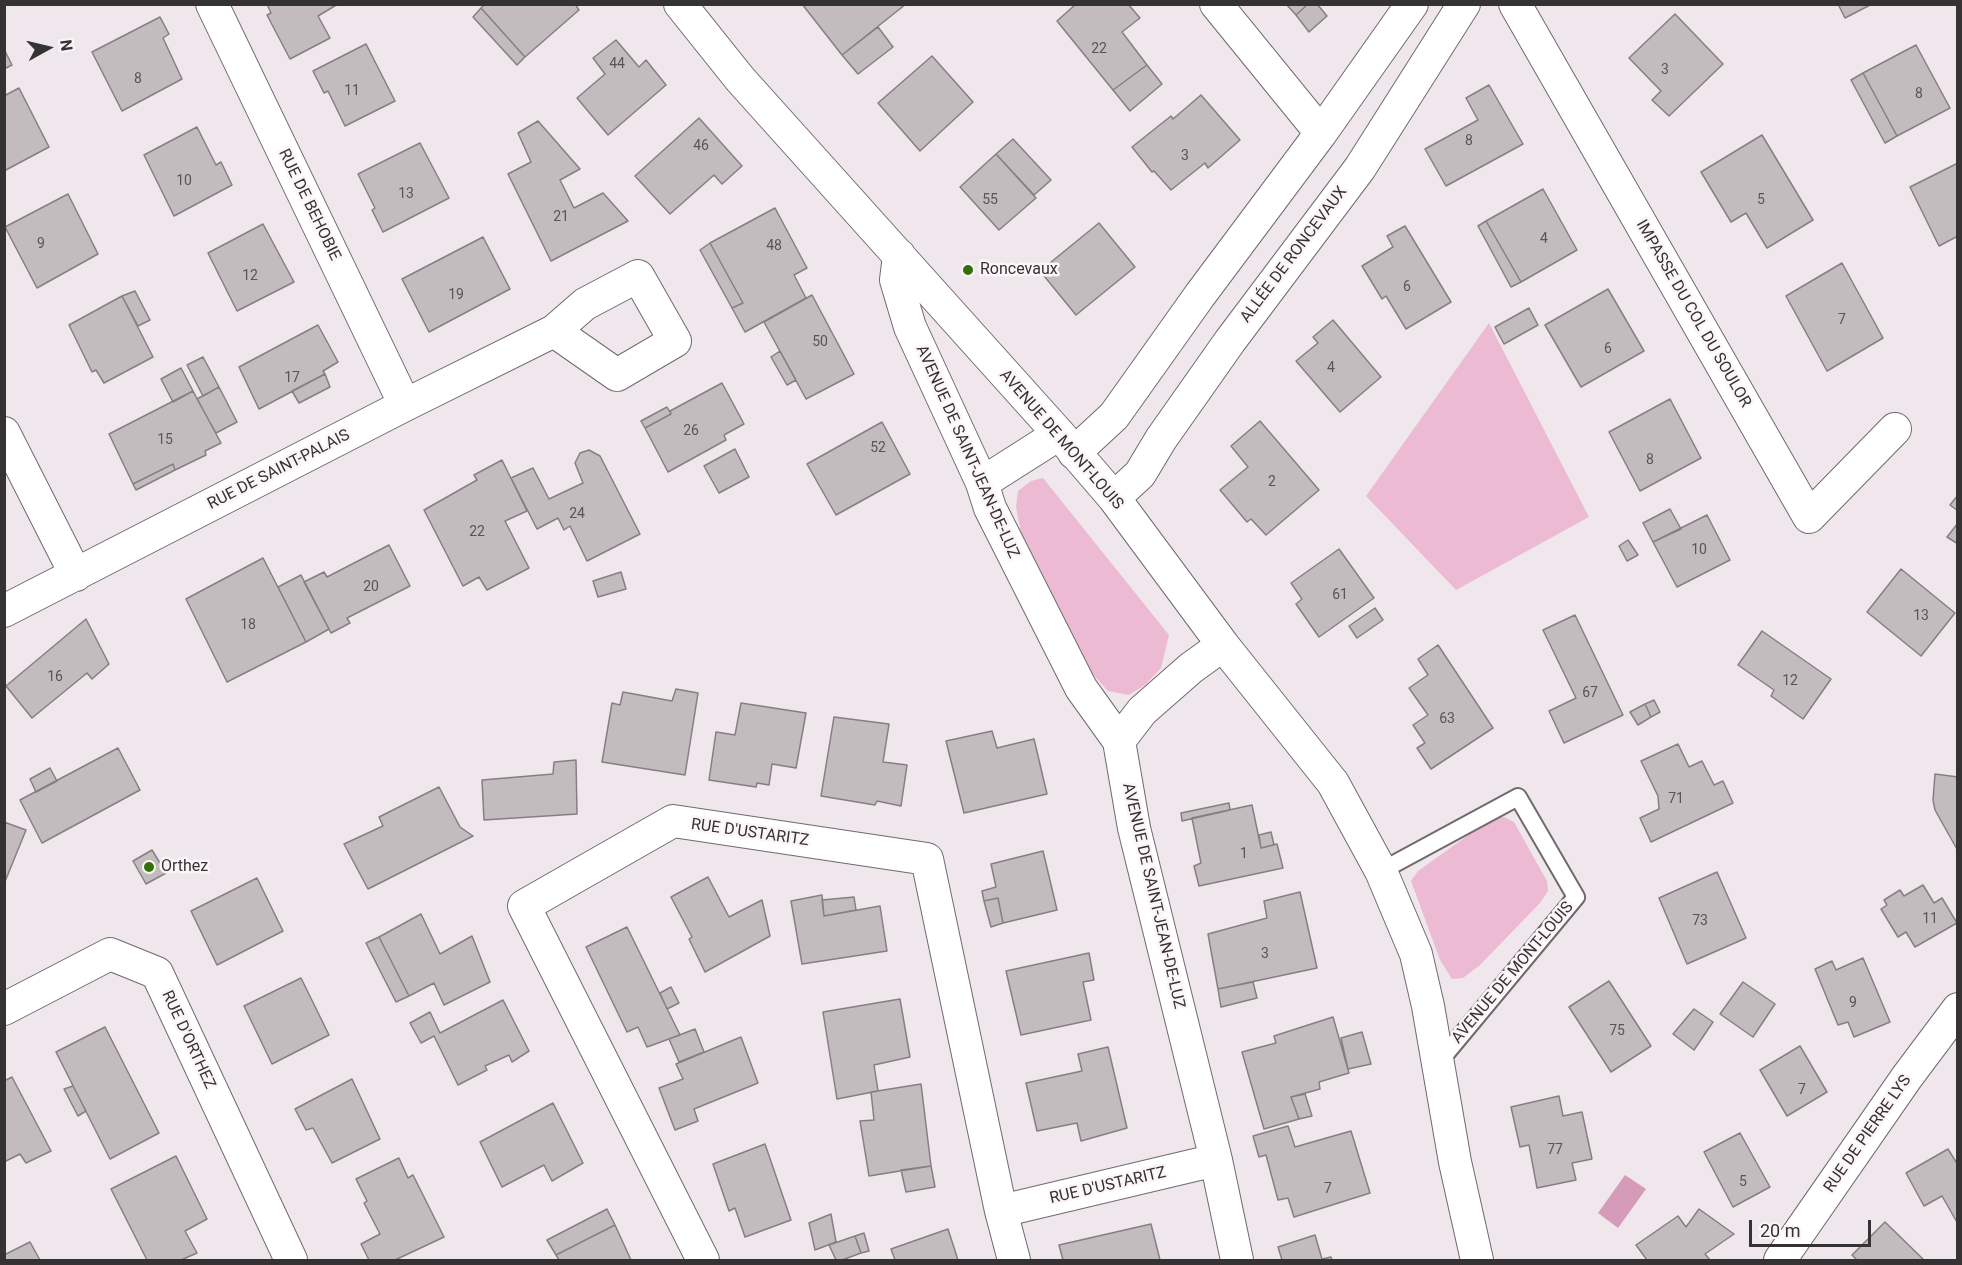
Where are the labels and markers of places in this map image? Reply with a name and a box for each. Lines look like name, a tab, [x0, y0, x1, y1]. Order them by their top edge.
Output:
place label: Roncevaux	[980, 260, 1058, 280]
marker: Roncevaux	[961, 263, 975, 277]
place label: Orthez	[161, 857, 208, 877]
marker: Orthez	[142, 860, 156, 874]

